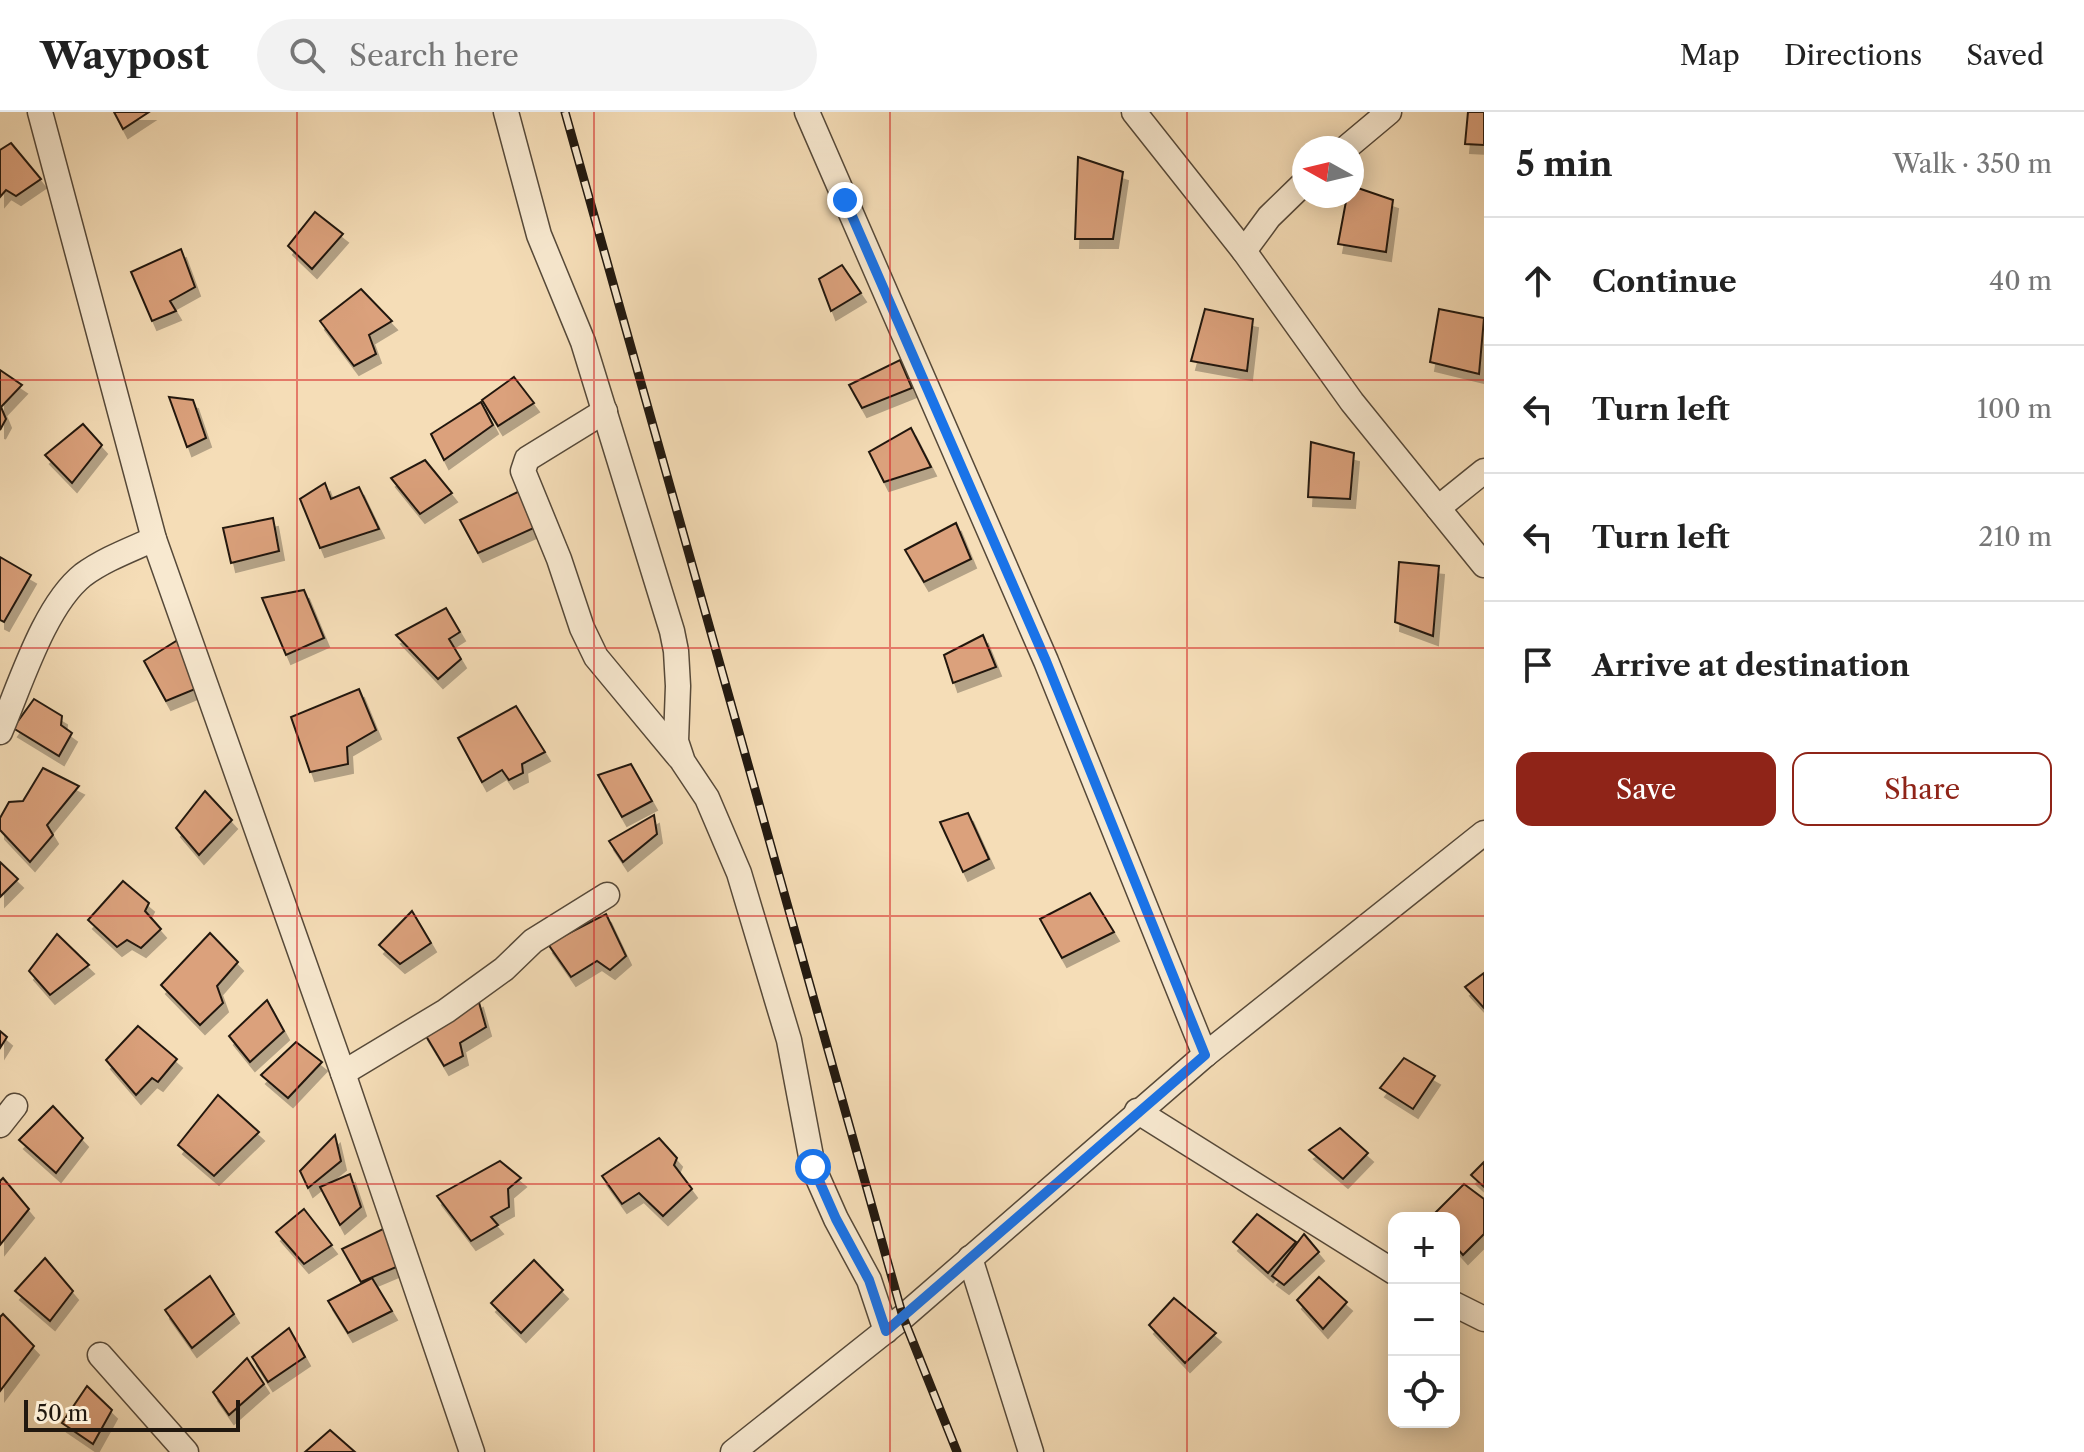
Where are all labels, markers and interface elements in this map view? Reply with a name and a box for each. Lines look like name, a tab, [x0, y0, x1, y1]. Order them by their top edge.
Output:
search box	[257, 19, 817, 91]
text: Waypost	[40, 32, 209, 79]
icon: search	[285, 33, 329, 77]
text: Search here	[349, 37, 519, 74]
text: Map	[1680, 38, 1740, 72]
text: Directions	[1784, 38, 1922, 72]
text: Saved	[1966, 38, 2044, 72]
north arrow	[1292, 136, 1364, 208]
text: 5 min	[1516, 143, 1613, 185]
text: Walk · 350 m	[1893, 148, 2052, 180]
route end	[827, 182, 863, 218]
icon: ahead	[1516, 259, 1560, 303]
text: Continue	[1592, 263, 1737, 300]
text: 40 m	[1989, 265, 2052, 297]
icon: left	[1516, 387, 1560, 431]
text: Turn left	[1592, 391, 1729, 428]
text: 100 m	[1977, 393, 2052, 425]
icon: left	[1516, 515, 1560, 559]
text: Turn left	[1592, 519, 1729, 556]
text: 210 m	[1979, 521, 2052, 553]
icon: arrive	[1516, 643, 1560, 687]
text: Arrive at destination	[1592, 647, 1910, 684]
button: Save	[1516, 752, 1776, 826]
button: Share	[1792, 752, 2052, 826]
route start	[795, 1149, 831, 1185]
map controls	[1388, 1212, 1460, 1428]
button: +	[1388, 1212, 1460, 1284]
button: −	[1388, 1284, 1460, 1356]
button: locate	[1388, 1356, 1460, 1428]
scale bar	[24, 1396, 240, 1432]
text: 50 m	[36, 1400, 88, 1427]

